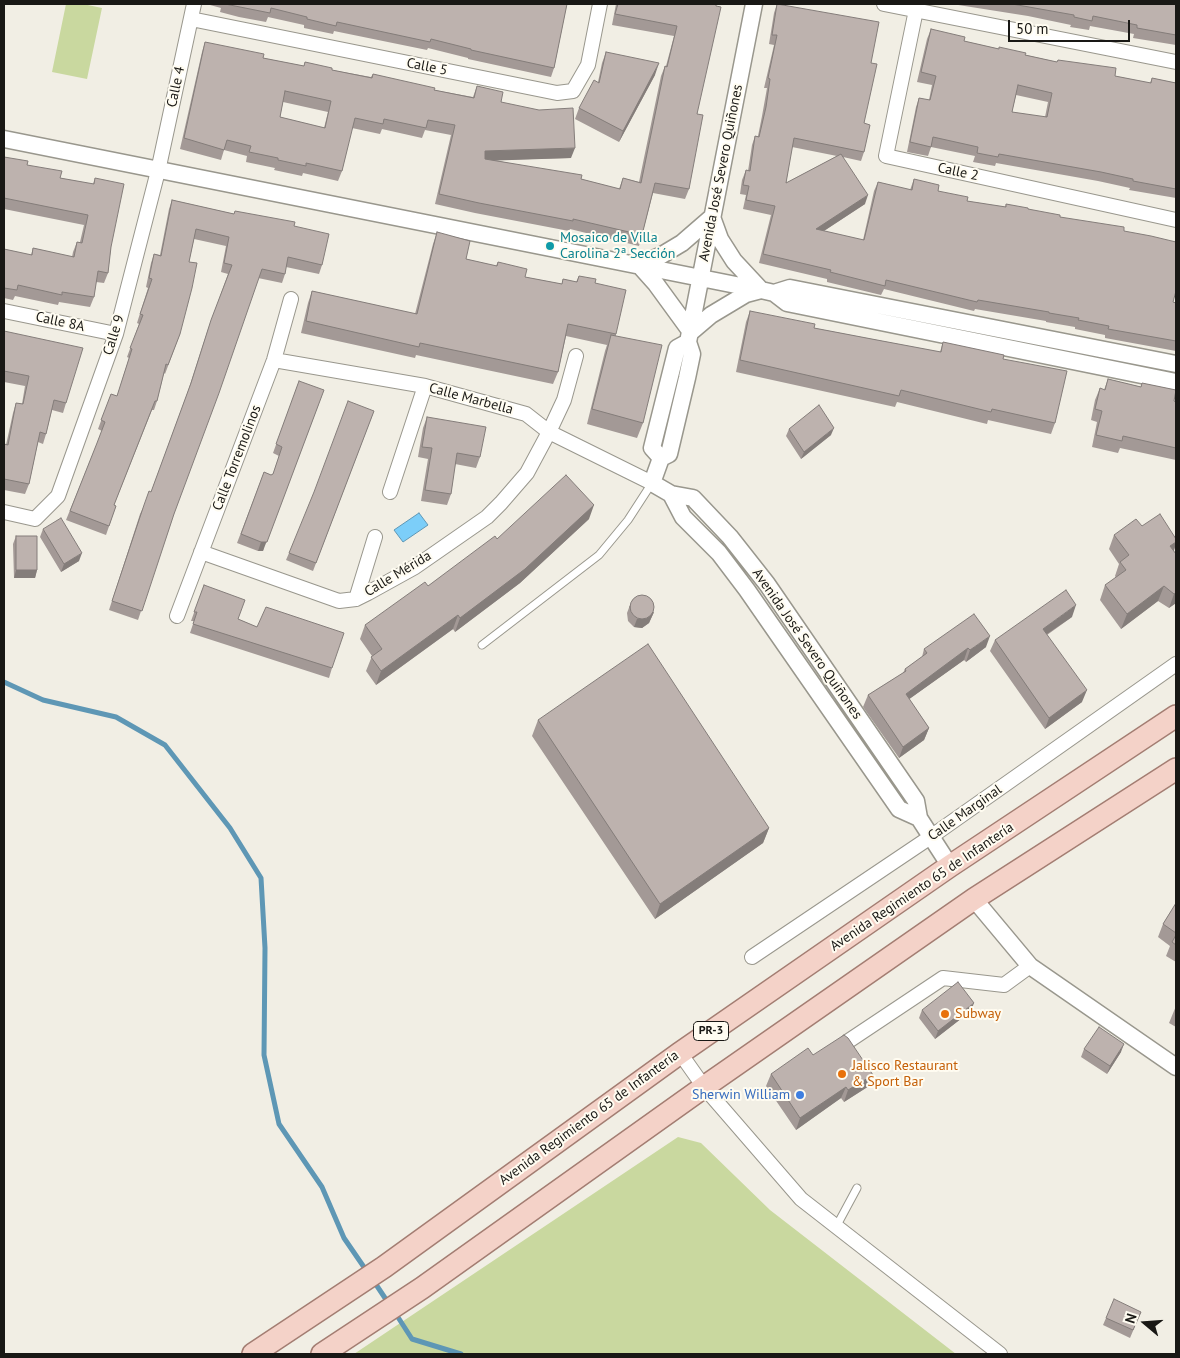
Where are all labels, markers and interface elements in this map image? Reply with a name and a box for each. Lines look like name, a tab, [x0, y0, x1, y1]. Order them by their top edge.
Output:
scale bar	[1010, 10, 1132, 42]
text: 50 m	[1016, 19, 1049, 38]
street label: Calle 5	[405, 55, 449, 79]
street label: Calle 4	[163, 65, 189, 109]
street label: Avenida José Severo Quiñones	[696, 83, 746, 263]
street label: Calle 2	[936, 159, 980, 185]
place label: Mosaico de Villa Carolina 2ª Sección	[560, 230, 676, 262]
marker: Mosaico de Villa Carolina 2ª Sección	[544, 240, 556, 252]
street label: Calle 8A	[34, 309, 86, 335]
street label: Calle 9	[100, 313, 128, 357]
street label: Calle Marbella	[427, 380, 515, 418]
street label: Calle Torremolinos	[209, 403, 265, 513]
street label: Calle Mérida	[362, 548, 434, 600]
street label: Avenida José Severo Quiñones	[748, 565, 866, 723]
street label: Calle Marginal	[925, 781, 1005, 845]
street label: Avenida Regimiento 65 de Infantería	[827, 819, 1017, 955]
place label: Subway	[955, 1006, 1001, 1022]
marker: Subway	[939, 1008, 951, 1020]
road number: PR-3	[694, 1021, 728, 1040]
street label: Avenida Regimiento 65 de Infantería	[496, 1047, 682, 1189]
place label: Jalisco Restaurant & Sport Bar	[852, 1058, 958, 1090]
marker: Jalisco Restaurant & Sport Bar	[836, 1068, 848, 1080]
place label: Sherwin William	[692, 1087, 790, 1103]
marker: Sherwin William	[794, 1089, 806, 1101]
north arrow	[1120, 1298, 1170, 1348]
text: N	[1121, 1311, 1141, 1326]

